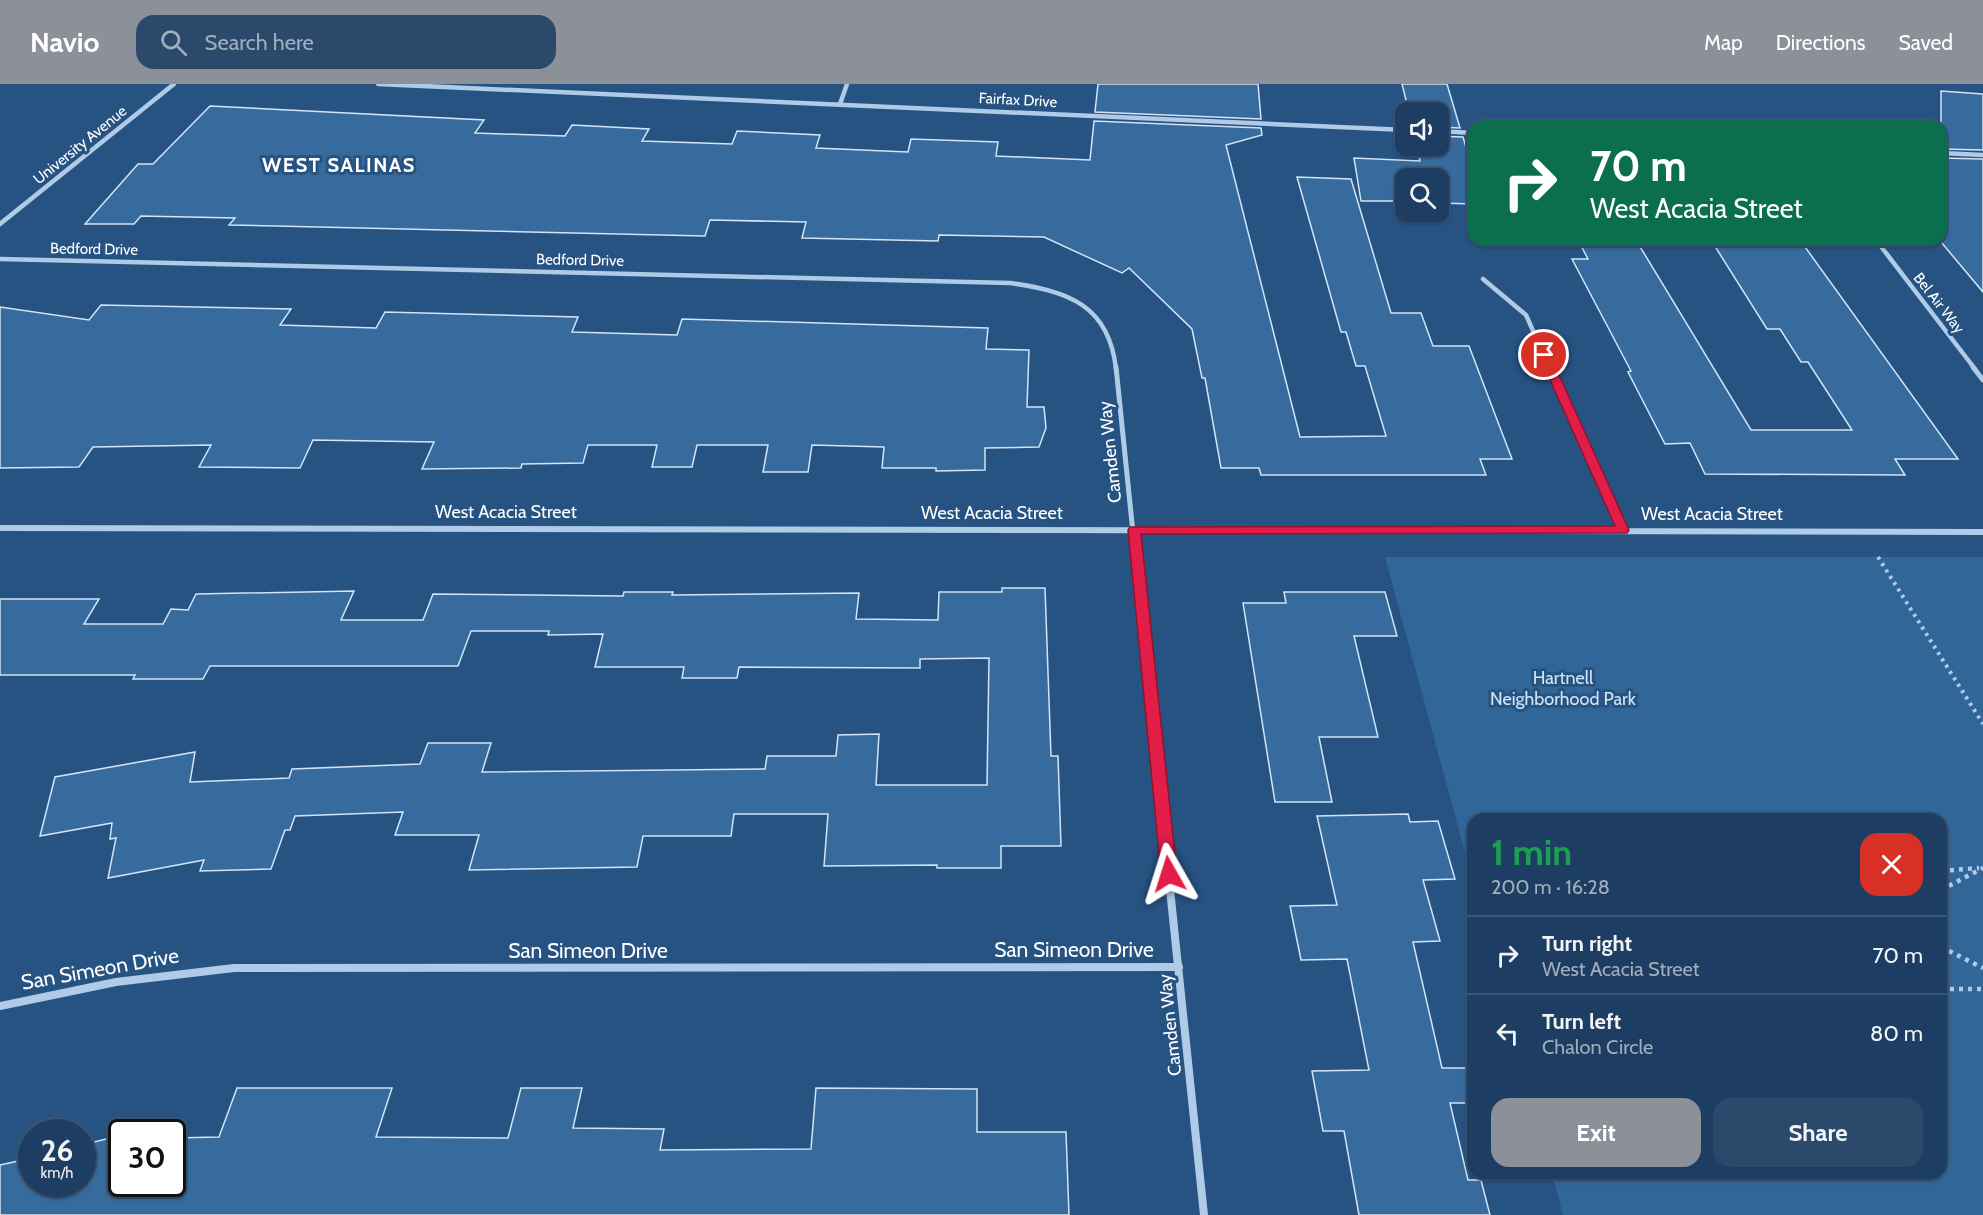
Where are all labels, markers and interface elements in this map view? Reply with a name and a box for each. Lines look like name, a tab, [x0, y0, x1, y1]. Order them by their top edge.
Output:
search box	[136, 15, 556, 69]
text: Navio	[30, 25, 100, 59]
icon: search	[157, 26, 190, 59]
text: Search here	[205, 29, 314, 56]
text: Map	[1704, 30, 1743, 55]
text: Directions	[1776, 30, 1865, 55]
text: Saved	[1898, 30, 1953, 55]
street label: Fairfax Drive	[978, 89, 1058, 111]
street label: University Avenue	[30, 102, 131, 188]
map controls	[1395, 102, 1449, 222]
button: sound	[1395, 102, 1449, 156]
text: 70 m	[1590, 140, 1687, 192]
icon: right	[1491, 144, 1569, 222]
district label: WEST SALINAS	[262, 153, 416, 177]
button: search	[1395, 168, 1449, 222]
text: West Acacia Street	[1590, 192, 1803, 225]
street label: Bedford Drive	[50, 239, 138, 259]
street label: Bedford Drive	[536, 250, 624, 270]
street label: Bel Air Way	[1910, 269, 1969, 337]
pin	[1518, 329, 1569, 380]
icon: arrive	[1527, 338, 1560, 371]
street label: Camden Way	[1094, 400, 1126, 504]
street label: West Acacia Street	[435, 501, 577, 523]
street label: West Acacia Street	[921, 502, 1063, 524]
street label: West Acacia Street	[1641, 503, 1783, 525]
park label: Hartnell Neighborhood Park	[1490, 667, 1637, 710]
text: 1 min	[1491, 830, 1572, 874]
button: close	[1860, 833, 1923, 896]
position arrow	[1137, 842, 1201, 906]
text: 200 m · 16:28	[1491, 875, 1610, 899]
text: Turn right	[1542, 930, 1632, 957]
street label: San Simeon Drive	[994, 937, 1154, 962]
street label: San Simeon Drive	[508, 938, 668, 963]
icon: right	[1491, 939, 1524, 972]
street label: San Simeon Drive	[19, 942, 181, 995]
text: 70 m	[1873, 942, 1923, 969]
text: West Acacia Street	[1542, 957, 1700, 981]
street label: Camden Way	[1154, 973, 1186, 1077]
text: Turn left	[1542, 1008, 1621, 1035]
icon: left	[1491, 1017, 1524, 1050]
text: 80 m	[1870, 1020, 1923, 1047]
text: Chalon Circle	[1542, 1035, 1653, 1059]
button: Exit	[1491, 1098, 1701, 1167]
button: Share	[1713, 1098, 1923, 1167]
speed limit sign: 30	[108, 1119, 186, 1197]
text: 26	[41, 1132, 73, 1169]
text: km/h	[41, 1164, 73, 1182]

